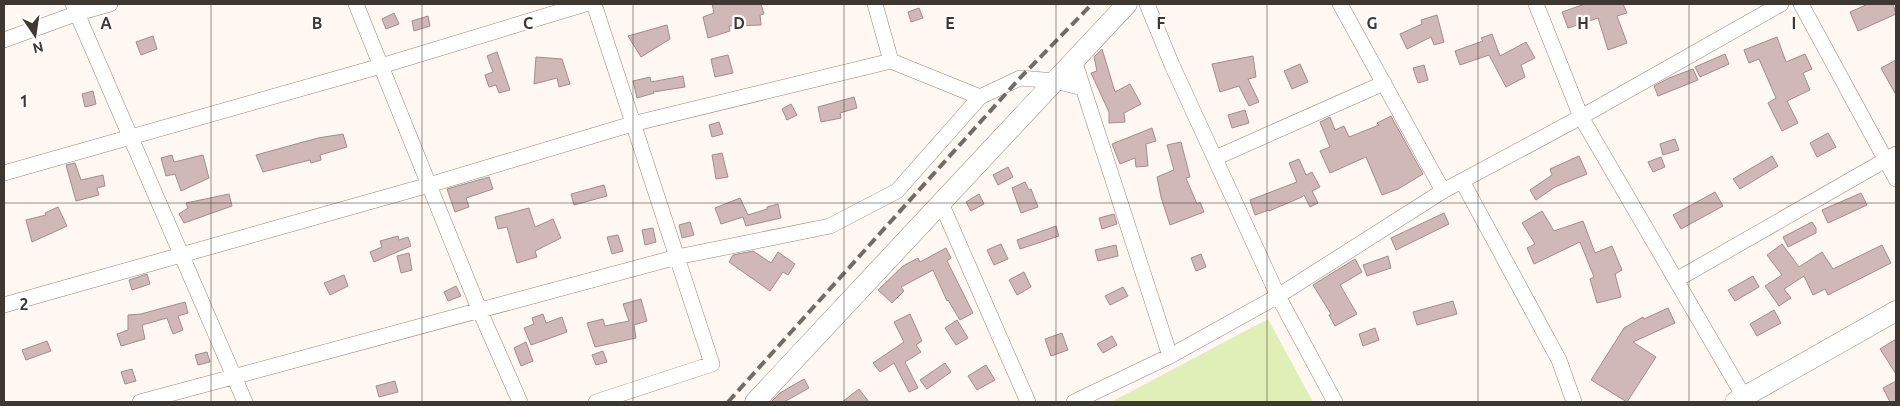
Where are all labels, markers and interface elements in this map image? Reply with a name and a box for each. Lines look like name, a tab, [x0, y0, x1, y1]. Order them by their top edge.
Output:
north arrow	[10, 10, 60, 60]
text: A	[100, 14, 112, 32]
text: B	[312, 14, 322, 32]
text: C	[523, 14, 533, 32]
text: D	[733, 14, 745, 32]
text: E	[945, 14, 955, 32]
text: F	[1157, 14, 1166, 32]
text: G	[1366, 14, 1378, 32]
text: H	[1577, 14, 1589, 32]
text: I	[1792, 14, 1796, 32]
text: N	[31, 39, 45, 57]
text: 1	[19, 92, 29, 110]
text: 2	[19, 295, 29, 313]

